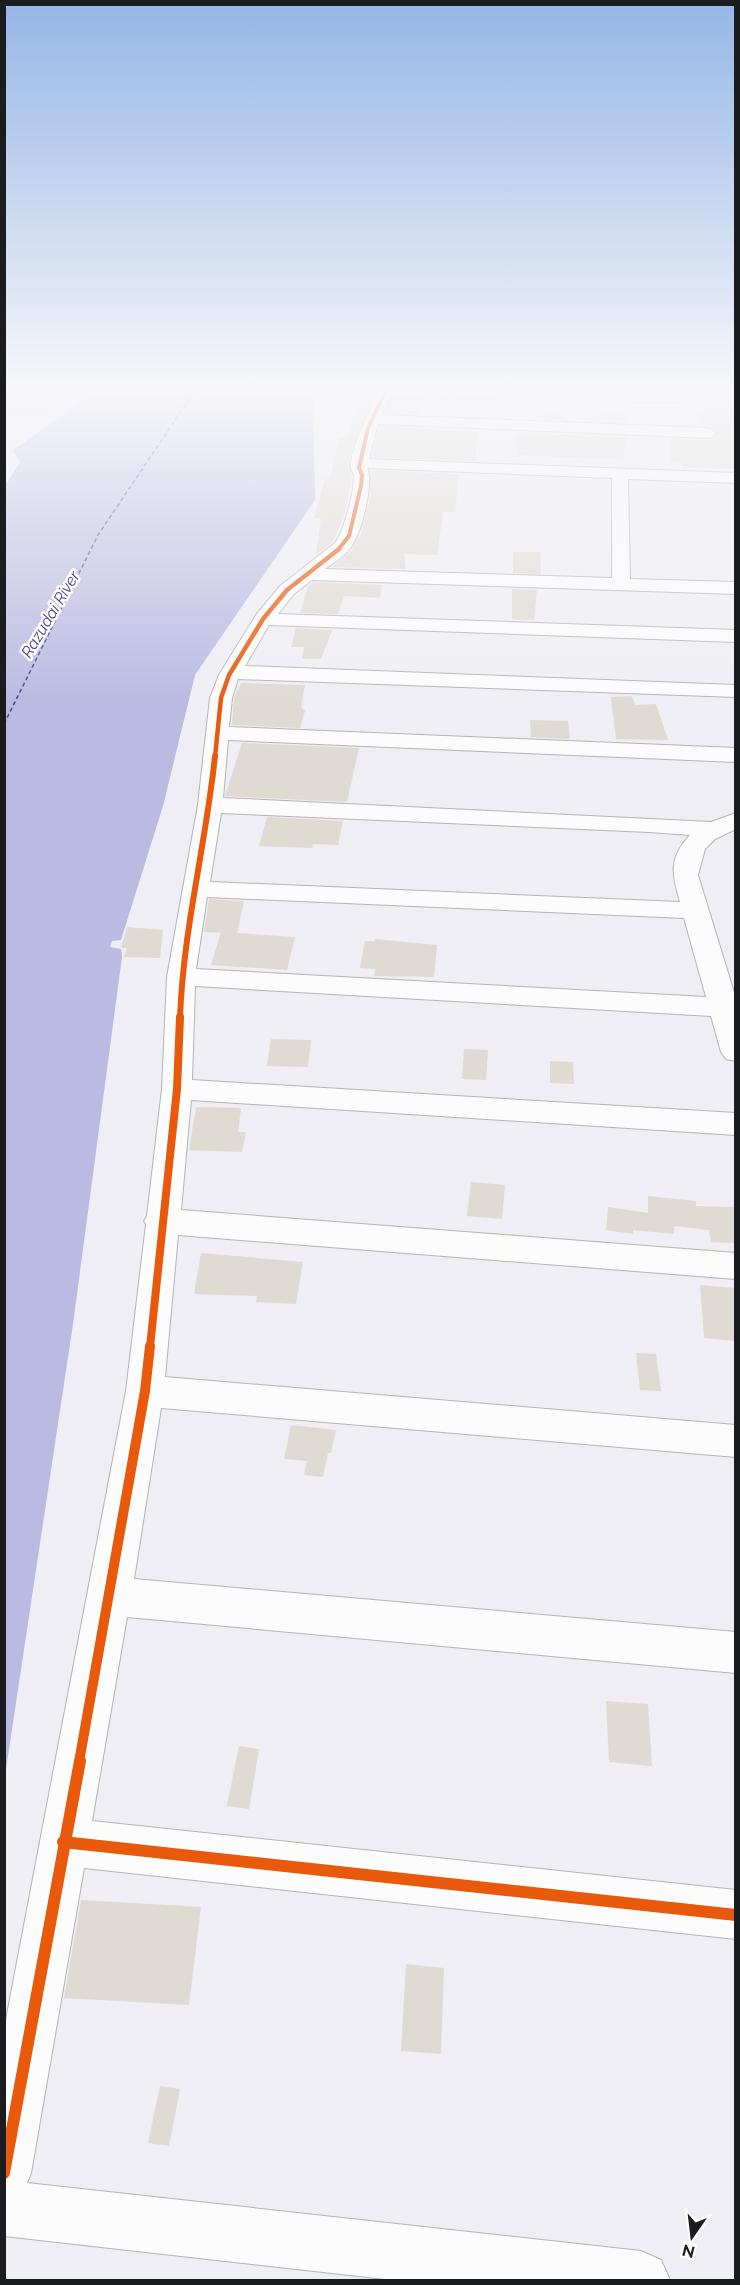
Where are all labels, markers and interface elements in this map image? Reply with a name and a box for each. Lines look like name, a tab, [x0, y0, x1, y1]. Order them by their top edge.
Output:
water label: Razudai River	[17, 567, 84, 661]
north arrow	[662, 2207, 722, 2267]
text: N	[680, 2240, 697, 2262]

